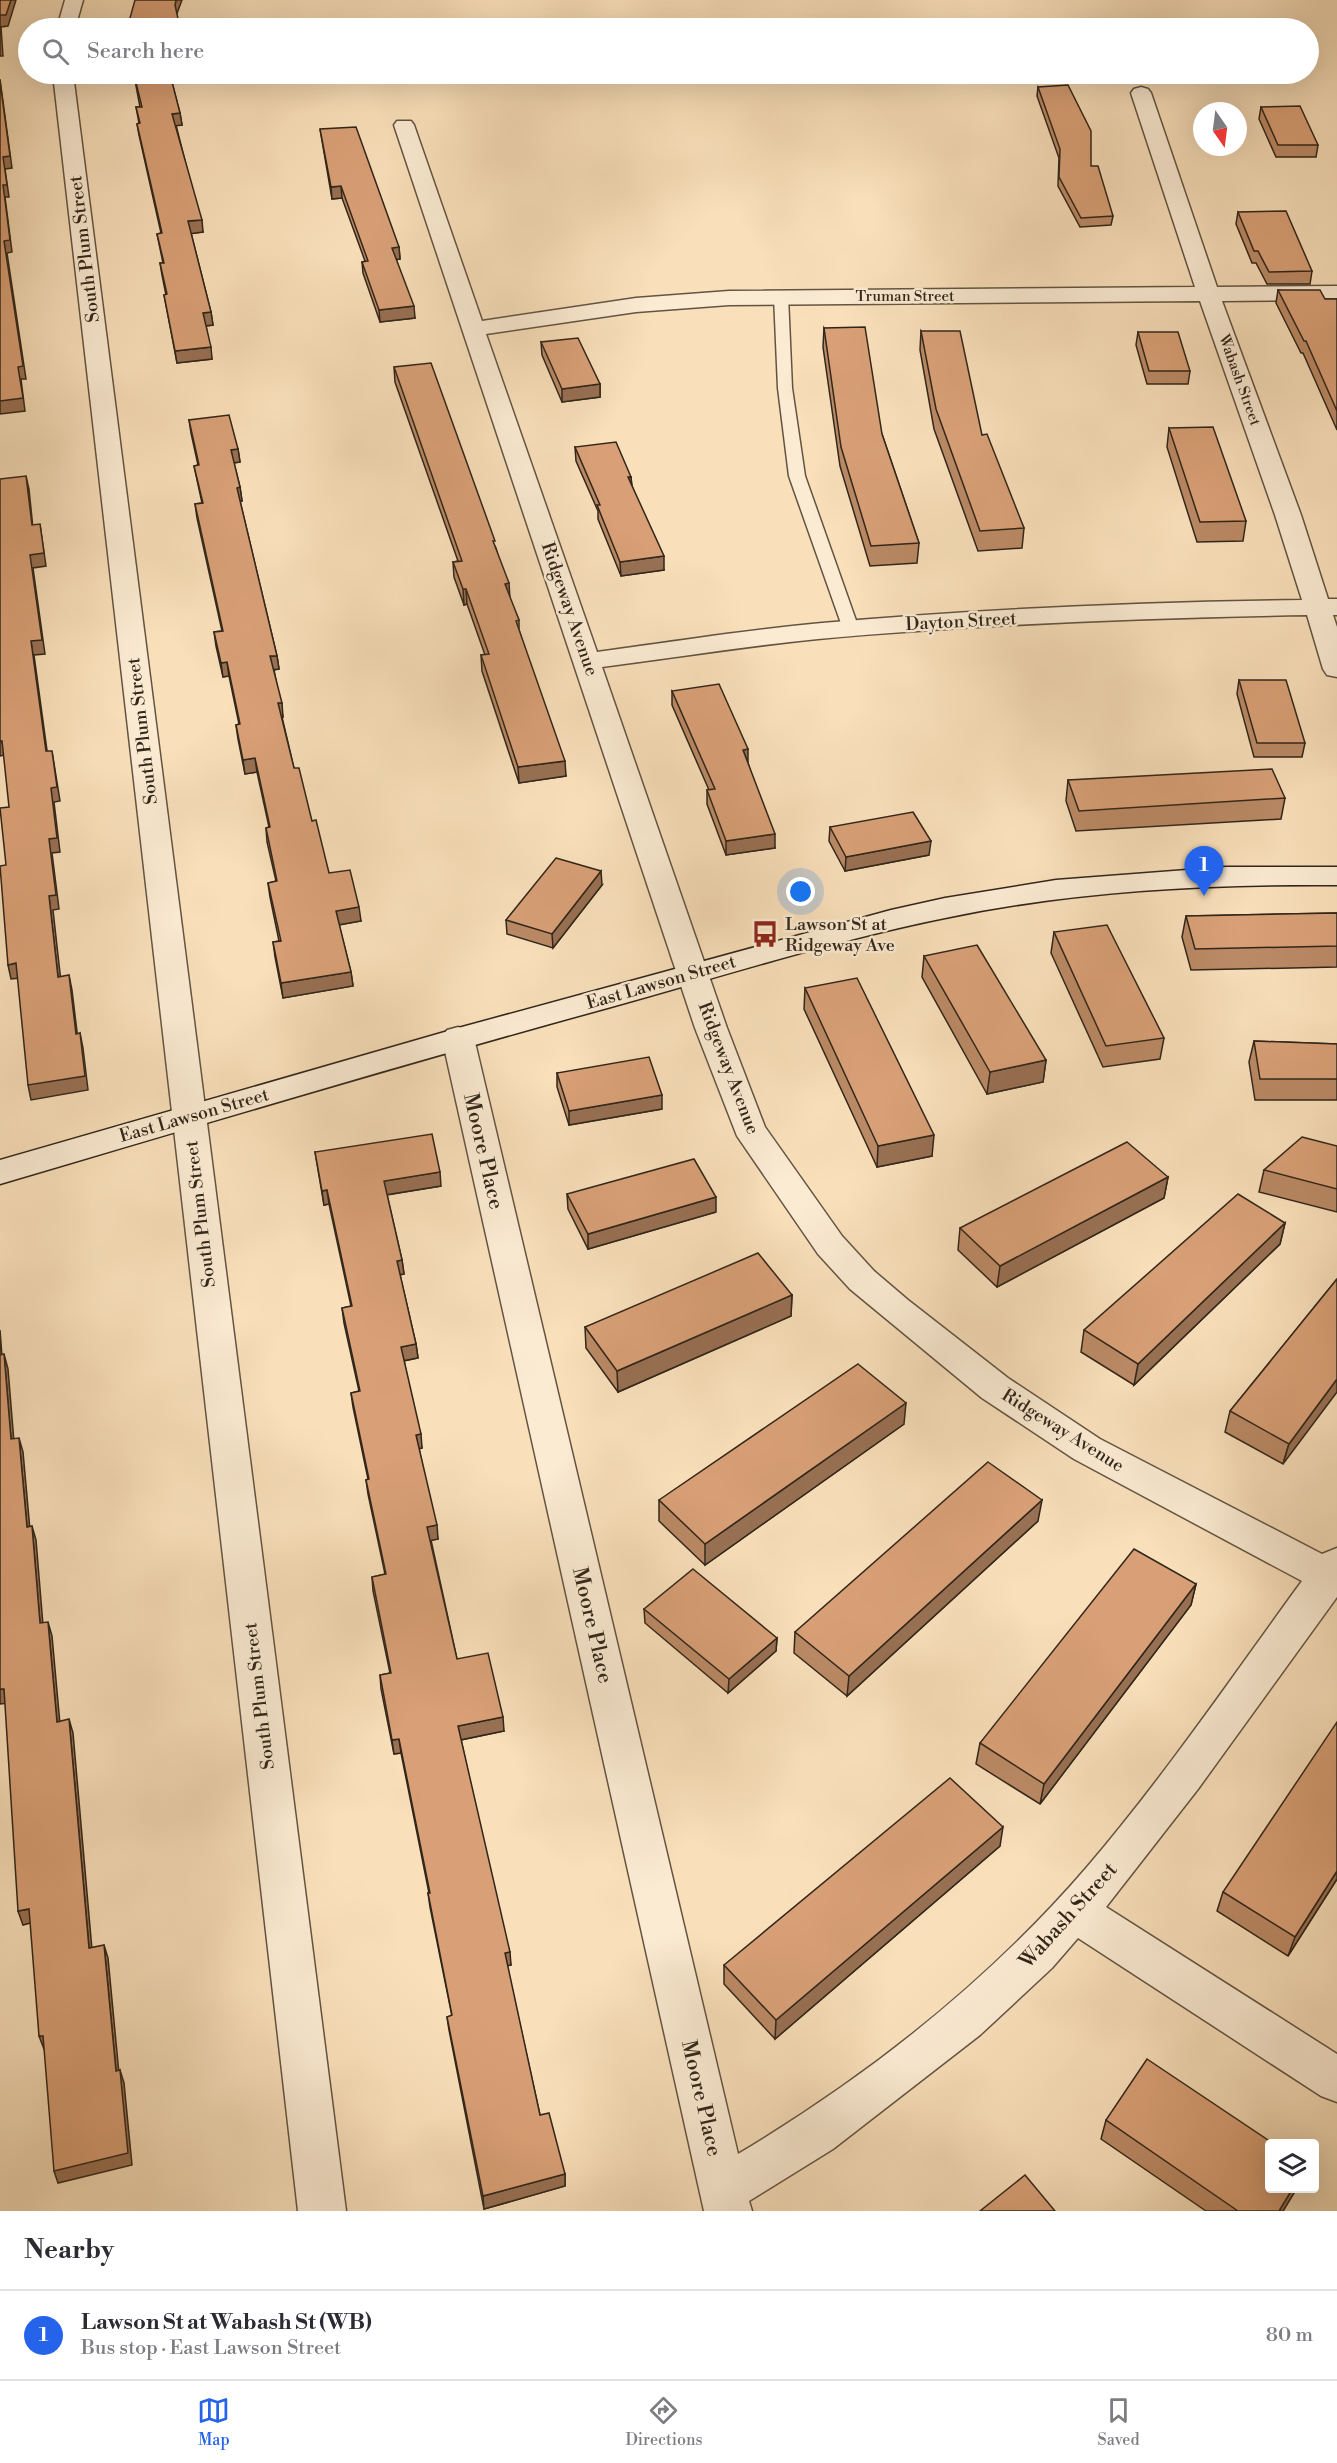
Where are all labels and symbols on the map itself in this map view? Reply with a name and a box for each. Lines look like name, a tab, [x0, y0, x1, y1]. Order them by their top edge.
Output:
north arrow	[1193, 102, 1247, 156]
street label: South Plum Street	[64, 173, 105, 324]
street label: Truman Street	[856, 287, 955, 306]
street label: Wabash Street	[1214, 331, 1265, 429]
street label: Ridgeway Avenue	[536, 539, 603, 679]
street label: Dayton Street	[905, 607, 1018, 636]
street label: South Plum Street	[122, 655, 163, 806]
pin: 1	[1184, 846, 1224, 896]
your location	[786, 877, 815, 906]
place label: Lawson St at Ridgeway Ave	[785, 913, 895, 957]
bus stop icon: Lawson St at Ridgeway Ave	[750, 919, 780, 949]
street label: East Lawson Street	[584, 950, 739, 1015]
street label: Ridgeway Avenue	[693, 999, 764, 1138]
street label: East Lawson Street	[117, 1083, 272, 1148]
street label: Moore Place	[457, 1091, 509, 1212]
street label: South Plum Street	[180, 1138, 221, 1289]
street label: Ridgeway Avenue	[997, 1384, 1128, 1477]
street label: Moore Place	[566, 1565, 618, 1686]
street label: South Plum Street	[239, 1620, 280, 1771]
street label: Wabash Street	[1014, 1857, 1124, 1975]
street label: Moore Place	[675, 2038, 727, 2159]

